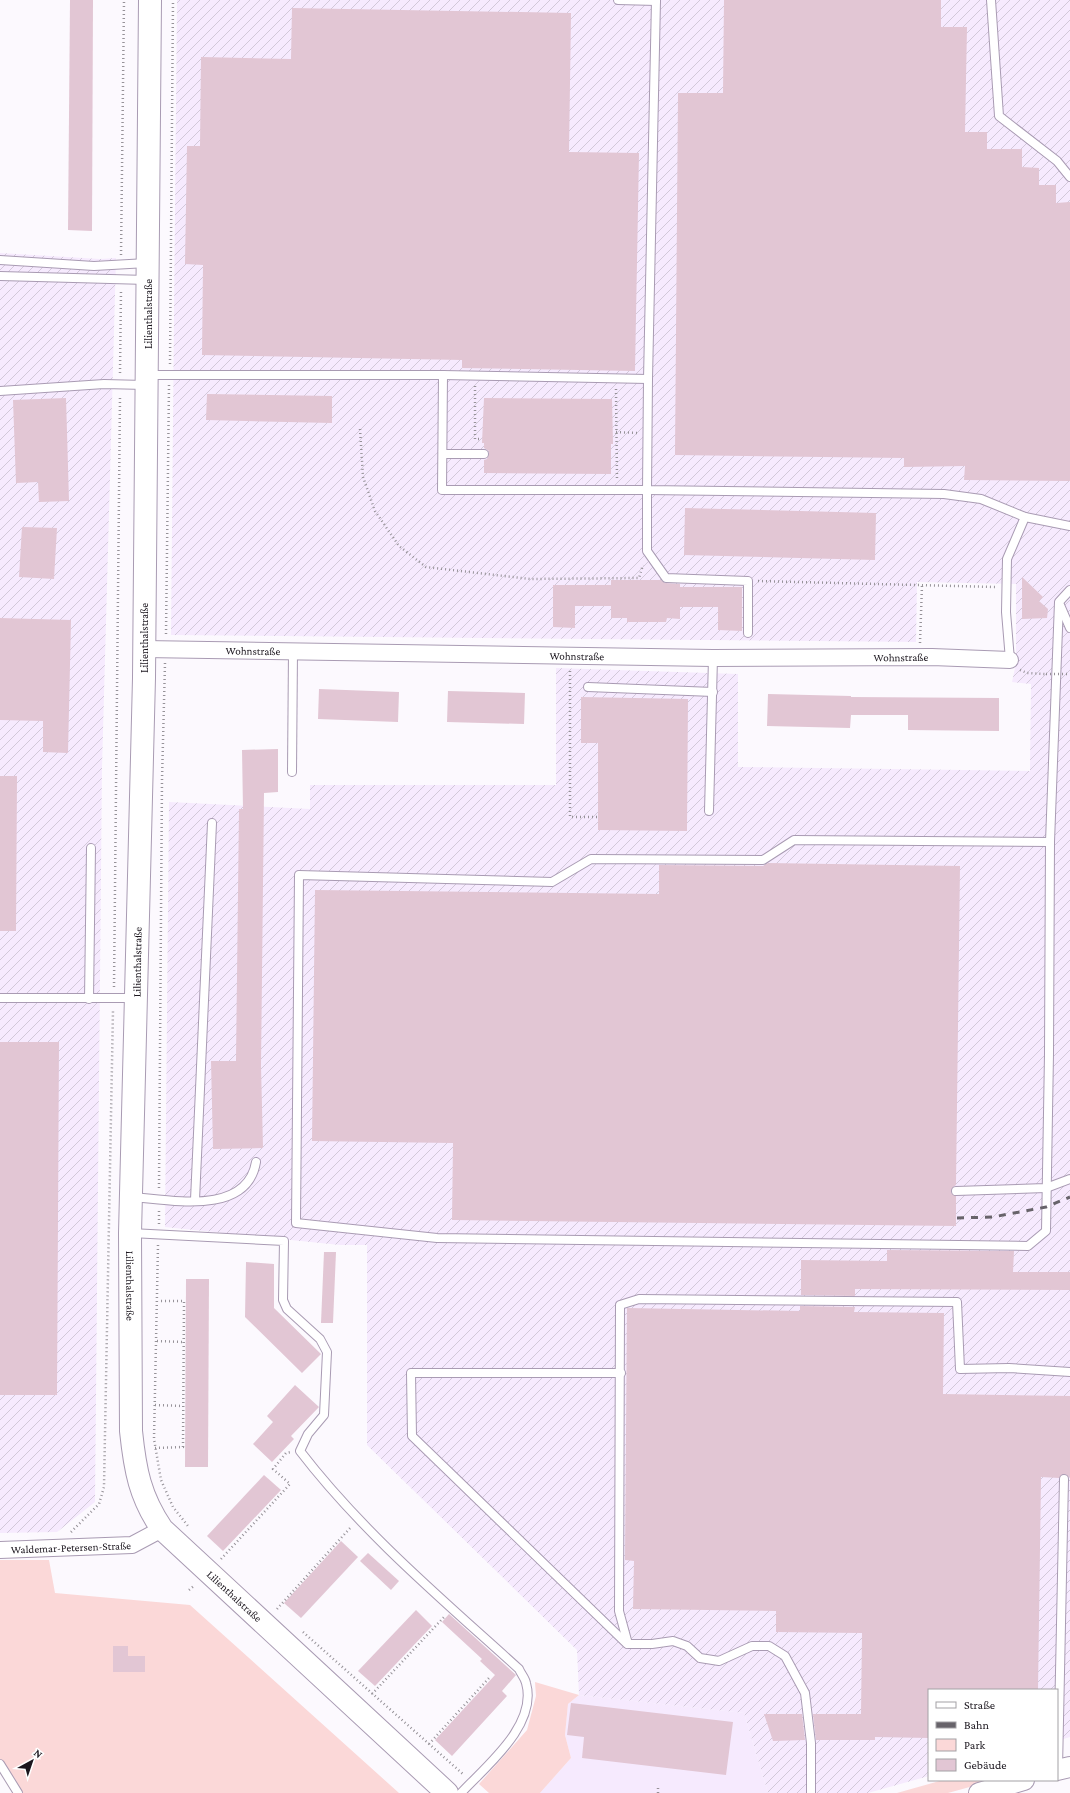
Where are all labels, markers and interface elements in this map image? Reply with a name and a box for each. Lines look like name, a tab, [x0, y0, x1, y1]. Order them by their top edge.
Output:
street label: Lilienthalstraße	[142, 279, 154, 349]
street label: Lilienthalstraße	[138, 603, 150, 673]
street label: Wohnstraße	[226, 644, 281, 657]
street label: Wohnstraße	[550, 649, 605, 662]
street label: Wohnstraße	[874, 651, 928, 663]
street label: Lilienthalstraße	[130, 927, 144, 997]
street label: Lilienthalstraße	[124, 1251, 136, 1321]
street label: Waldemar-Petersen-Straße	[11, 1539, 131, 1556]
street label: Lilienthalstraße	[205, 1568, 264, 1624]
legend	[928, 1689, 1058, 1781]
text: Straße	[964, 1698, 995, 1712]
text: Bahn	[964, 1718, 990, 1732]
text: Park	[964, 1738, 986, 1752]
north arrow	[12, 1741, 52, 1781]
text: N	[32, 1746, 46, 1761]
text: Gebäude	[964, 1758, 1006, 1772]

